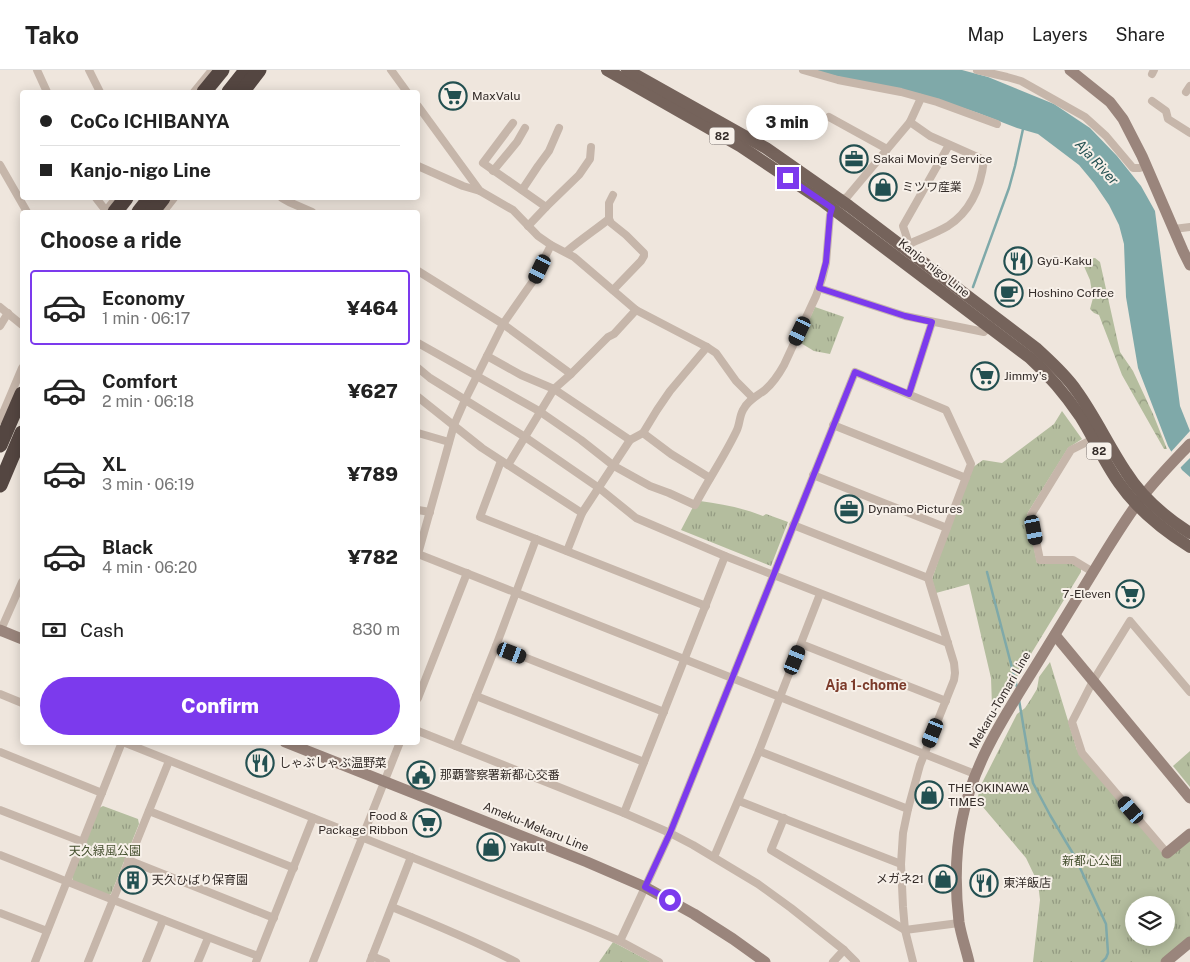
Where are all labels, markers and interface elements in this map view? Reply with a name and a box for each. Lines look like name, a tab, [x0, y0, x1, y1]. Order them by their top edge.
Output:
text: Tako	[25, 21, 79, 49]
text: Map	[968, 24, 1004, 45]
text: Layers	[1032, 24, 1088, 45]
text: Share	[1116, 24, 1165, 45]
supermarket icon: MaxValu	[438, 81, 468, 111]
place label: MaxValu	[472, 89, 520, 103]
callout: 3 min	[747, 106, 829, 140]
text: CoCo ICHIBANYA	[70, 110, 230, 132]
text: 3 min	[766, 113, 808, 132]
road number: 82	[710, 128, 734, 144]
water label: Aja River	[1072, 136, 1122, 188]
office icon: Sakai Moving Service	[839, 144, 869, 174]
place label: Sakai Moving Service	[873, 152, 993, 166]
text: Kanjo-nigo Line	[70, 159, 211, 181]
route end	[777, 167, 799, 189]
shop icon: ミツワ産業	[868, 172, 898, 202]
place label: ミツワ産業	[902, 180, 962, 194]
text: Choose a ride	[40, 227, 182, 253]
street label: Kanjo-nigo Line	[896, 236, 973, 300]
restaurant icon: Gyū-Kaku	[1003, 246, 1033, 276]
car	[526, 252, 553, 286]
place label: Gyū-Kaku	[1037, 254, 1092, 268]
cafe icon: Hoshino Coffee	[994, 278, 1024, 308]
icon: car	[42, 285, 87, 330]
place label: Hoshino Coffee	[1028, 286, 1114, 300]
text: Economy	[102, 287, 185, 309]
text: ¥464	[347, 297, 398, 319]
text: 1 min · 06:17	[102, 309, 190, 328]
car	[786, 314, 813, 348]
supermarket icon: Jimmy's	[970, 361, 1000, 391]
icon: car	[42, 368, 87, 413]
place label: Jimmy's	[1004, 369, 1047, 383]
text: Comfort	[102, 370, 178, 392]
text: ¥627	[348, 380, 398, 402]
text: 2 min · 06:18	[102, 392, 194, 411]
road number: 82	[1086, 442, 1112, 460]
icon: car	[42, 451, 87, 496]
text: XL	[102, 453, 127, 475]
text: ¥789	[347, 463, 398, 485]
text: 3 min · 06:19	[102, 475, 194, 494]
office icon: Dynamo Pictures	[834, 494, 864, 524]
place label: Dynamo Pictures	[868, 502, 962, 516]
car	[1023, 514, 1044, 546]
icon: car	[42, 534, 87, 579]
text: Black	[102, 536, 153, 558]
text: ¥782	[348, 546, 398, 568]
text: 4 min · 06:20	[102, 558, 197, 577]
supermarket icon: 7-Eleven	[1115, 579, 1145, 609]
place label: 7-Eleven	[1062, 587, 1111, 601]
icon: cash	[40, 616, 68, 644]
text: Cash	[80, 619, 124, 641]
text: 830 m	[352, 620, 400, 639]
car	[495, 641, 528, 665]
car	[782, 643, 807, 677]
street label: Mekaru-Tomari Line	[967, 649, 1034, 751]
button: Confirm	[40, 677, 400, 735]
district label: Aja 1-chome	[825, 677, 907, 693]
car	[920, 716, 945, 750]
restaurant icon: しゃぶしゃぶ温野菜	[245, 748, 275, 778]
place label: しゃぶしゃぶ温野菜	[279, 756, 387, 770]
public building icon: 那覇警察署新都心交番	[406, 760, 436, 790]
place label: 那覇警察署新都心交番	[440, 768, 560, 782]
shop icon: THE OKINAWA TIMES	[914, 780, 944, 810]
place label: THE OKINAWA TIMES	[948, 781, 1030, 809]
car	[1115, 794, 1146, 826]
street label: Ameku-Mekaru Line	[481, 799, 591, 855]
supermarket icon: Food & Package Ribbon	[412, 808, 442, 838]
place label: Food & Package Ribbon	[318, 809, 408, 837]
shop icon: Yakult	[476, 832, 506, 862]
place label: Yakult	[510, 840, 545, 854]
park label: 天久緑風公園	[69, 844, 141, 858]
park label: 新都心公園	[1062, 854, 1122, 868]
shop icon: メガネ21	[928, 864, 958, 894]
building icon: 天久ひばり保育園	[118, 865, 148, 895]
restaurant icon: 東洋飯店	[969, 868, 999, 898]
place label: メガネ21	[876, 872, 924, 886]
place label: 天久ひばり保育園	[152, 873, 248, 887]
place label: 東洋飯店	[1003, 876, 1051, 890]
route start	[659, 889, 681, 911]
map controls	[1125, 896, 1175, 946]
button: layers	[1125, 896, 1175, 946]

